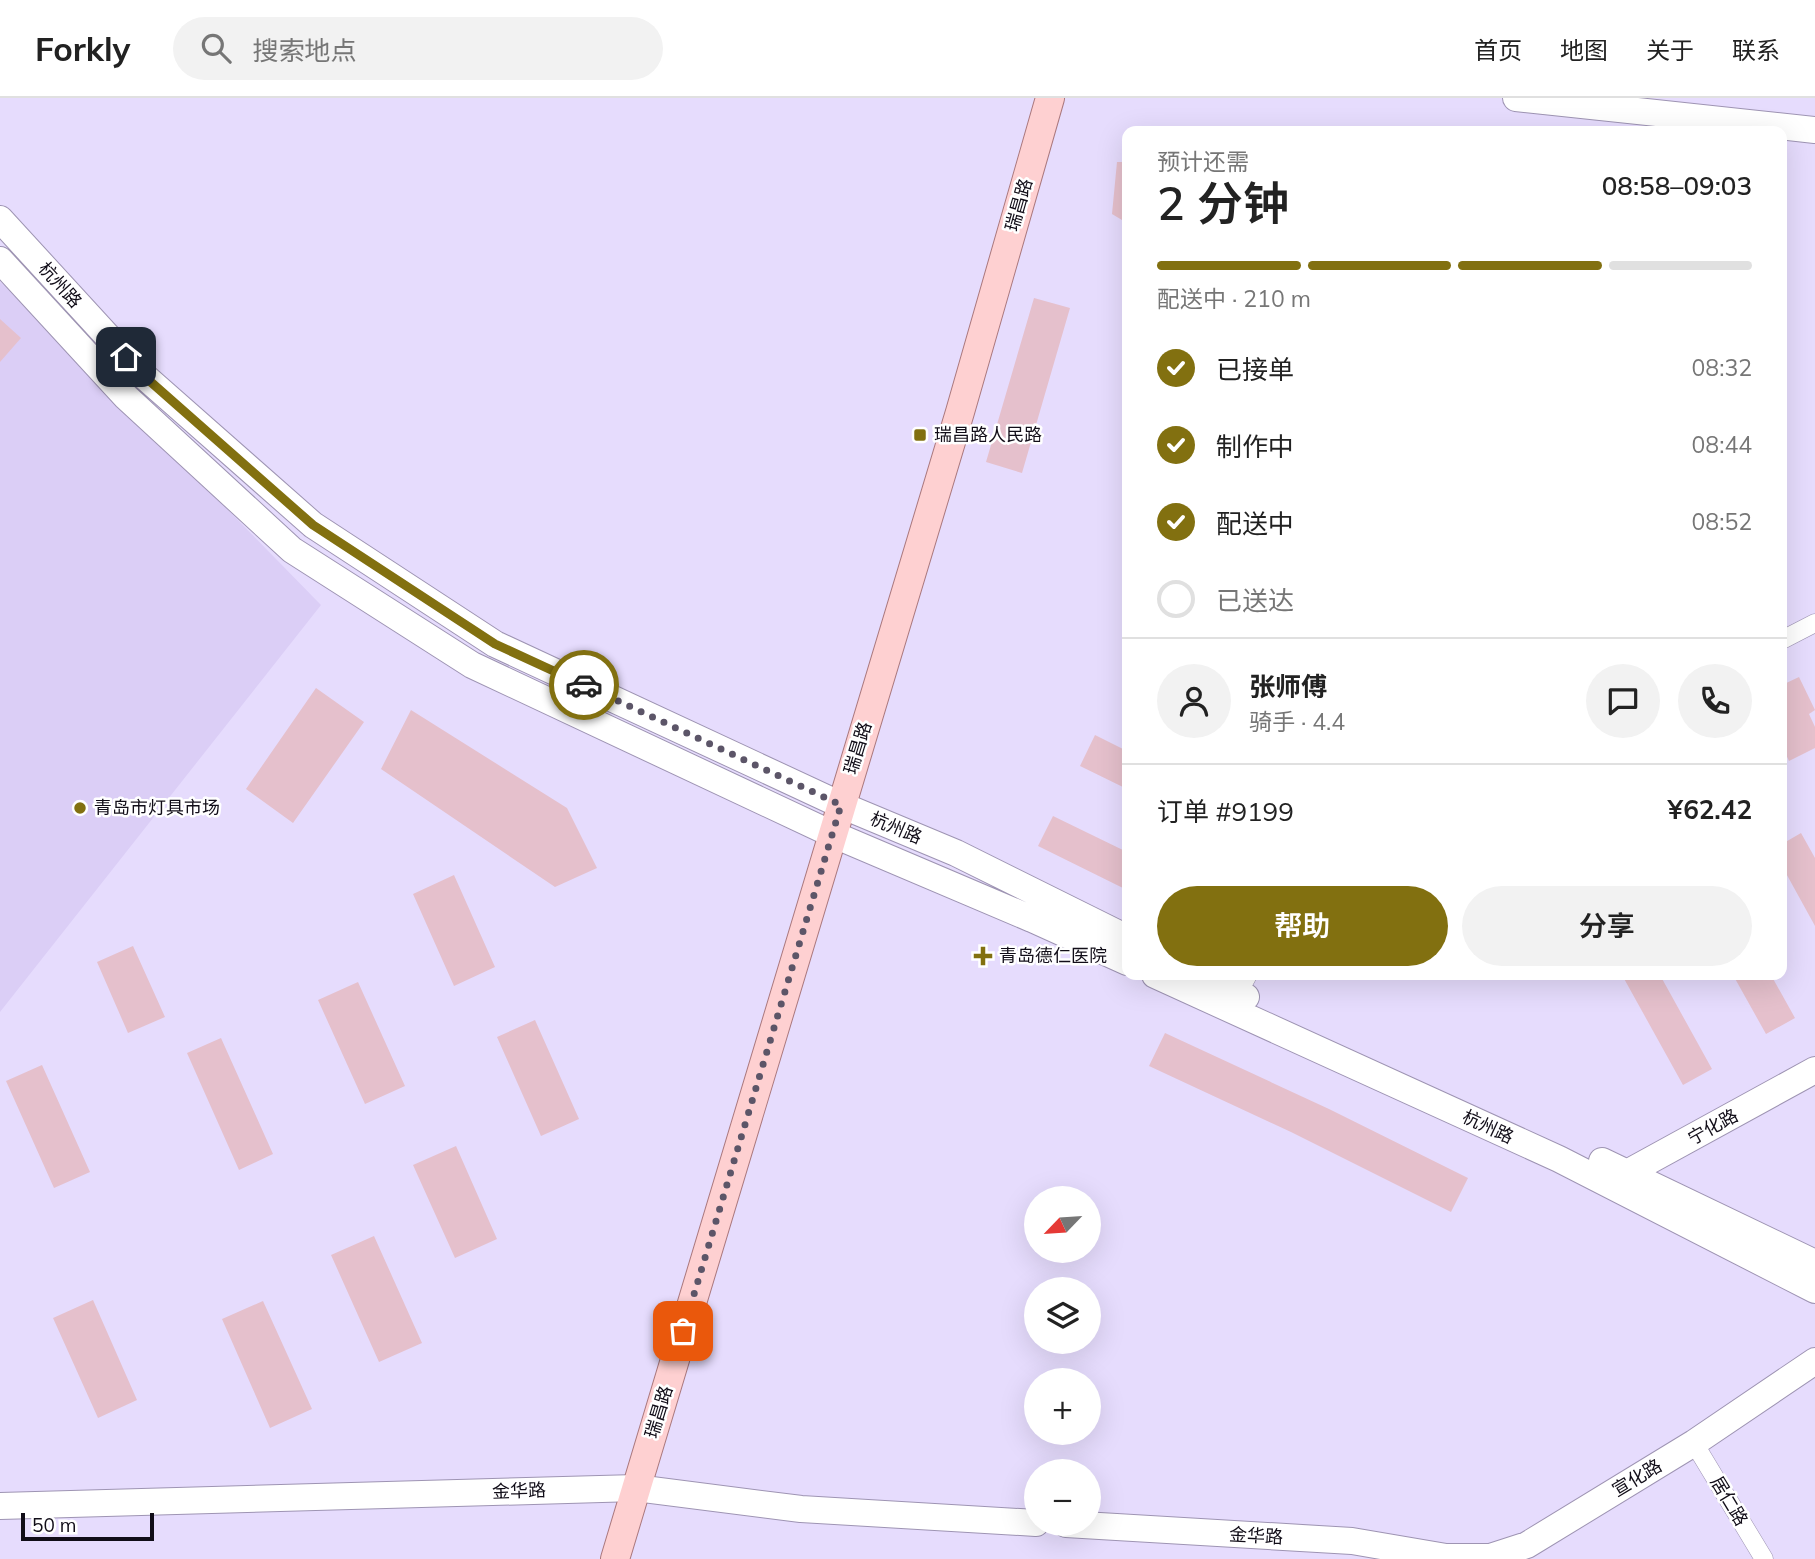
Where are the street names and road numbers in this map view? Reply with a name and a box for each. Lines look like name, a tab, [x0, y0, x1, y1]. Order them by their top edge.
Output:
street label: 瑞昌路	[1000, 176, 1037, 234]
street label: 杭州路	[34, 257, 87, 312]
street label: 瑞昌路	[839, 719, 876, 777]
street label: 杭州路	[867, 806, 926, 849]
street label: 宁化路	[1684, 1103, 1742, 1150]
street label: 杭州路	[1459, 1105, 1518, 1148]
street label: 瑞昌路	[640, 1383, 677, 1441]
street label: 宣化路	[1608, 1454, 1666, 1501]
street label: 居仁路	[1706, 1472, 1753, 1530]
street label: 金华路	[492, 1478, 546, 1503]
street label: 金华路	[1228, 1523, 1284, 1548]

